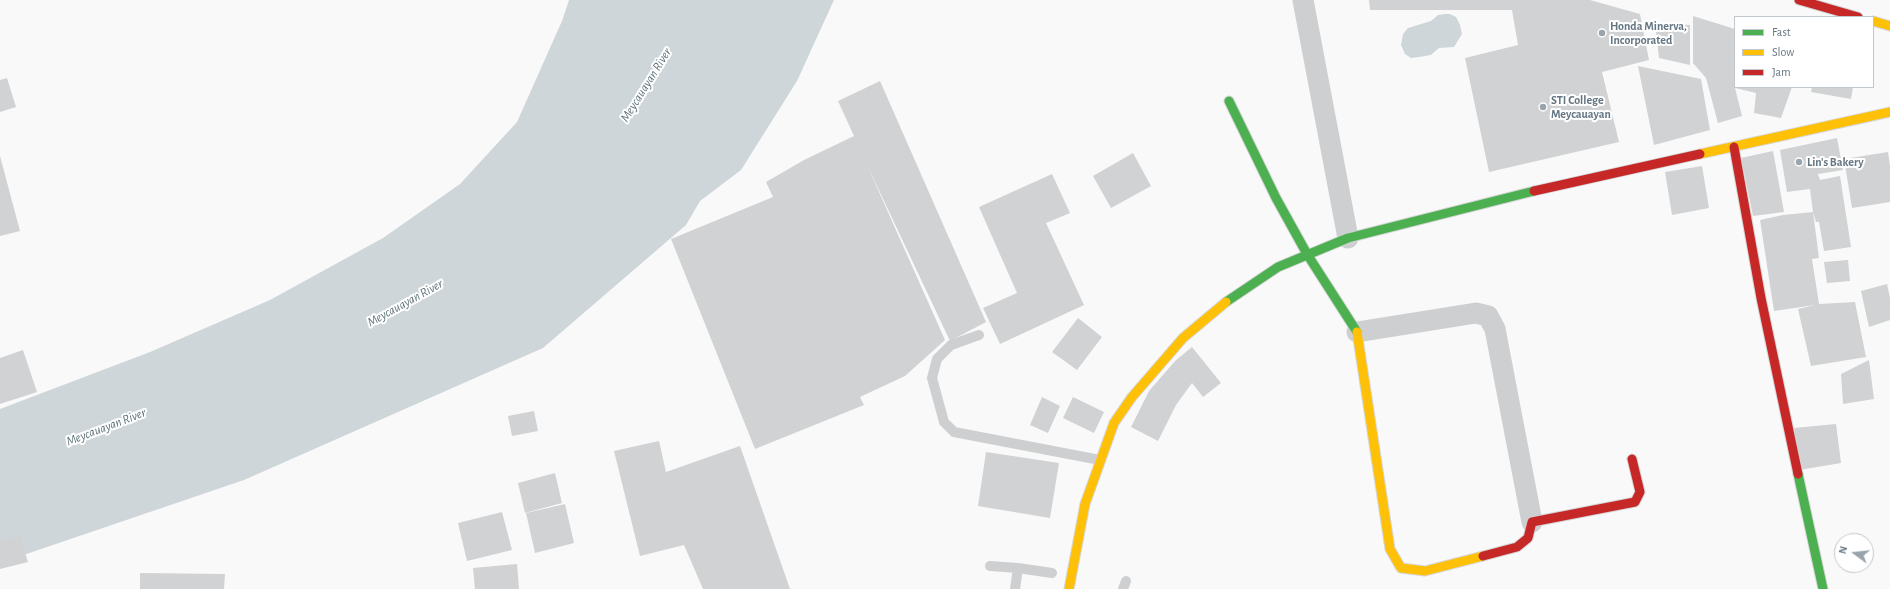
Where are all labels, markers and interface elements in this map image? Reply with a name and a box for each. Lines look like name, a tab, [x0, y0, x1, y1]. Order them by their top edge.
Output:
legend	[1734, 16, 1874, 88]
place label: Honda Minerva, Incorporated	[1610, 19, 1687, 47]
text: Fast	[1772, 26, 1791, 38]
marker: Honda Minerva, Incorporated	[1597, 28, 1607, 38]
water label: Meycauayan River	[617, 45, 675, 125]
text: Slow	[1772, 46, 1794, 58]
text: Jam	[1772, 66, 1791, 78]
place label: STI College Meycauayan	[1551, 93, 1611, 121]
marker: STI College Meycauayan	[1538, 102, 1548, 112]
place label: Lin's Bakery	[1807, 155, 1864, 169]
marker: Lin's Bakery	[1794, 157, 1804, 167]
water label: Meycauayan River	[364, 276, 446, 330]
water label: Meycauayan River	[64, 405, 148, 449]
north arrow	[1834, 533, 1874, 573]
text: N	[1837, 545, 1849, 555]

